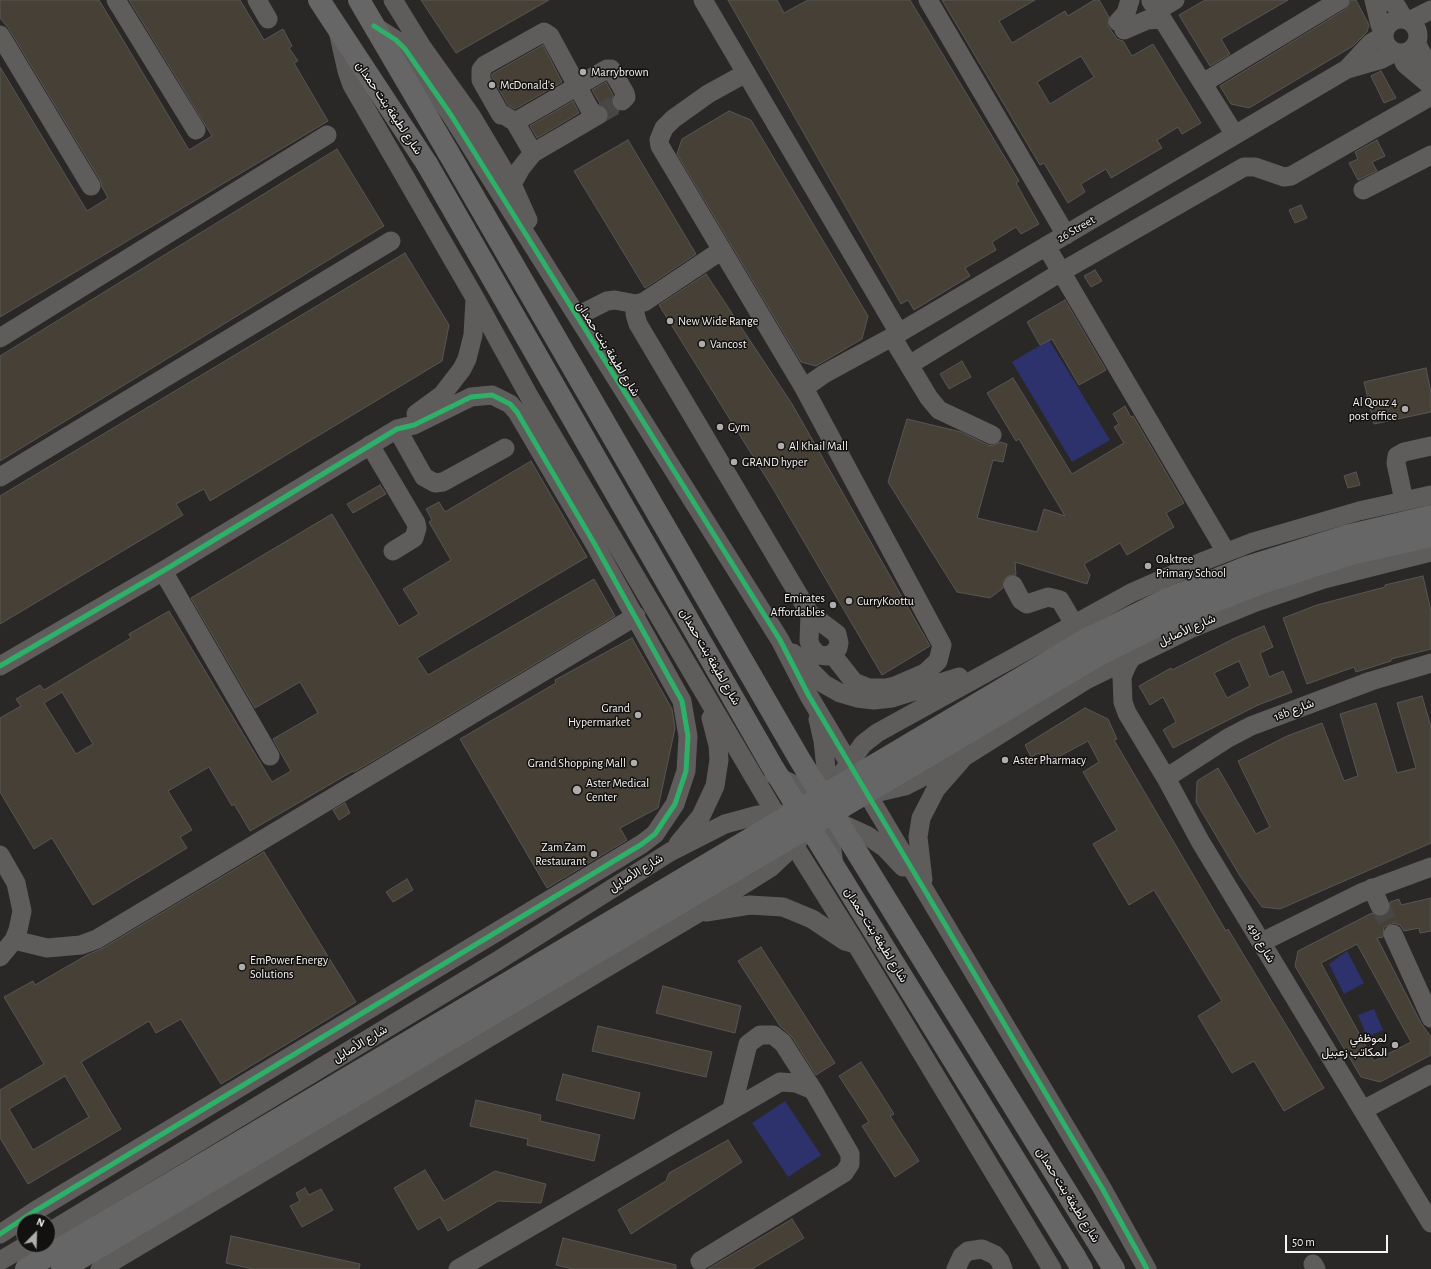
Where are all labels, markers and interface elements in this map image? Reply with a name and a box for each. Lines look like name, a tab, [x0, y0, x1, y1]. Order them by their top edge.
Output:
street label: شارع لطيفة بنت حمدان	[353, 59, 425, 157]
place label: Marrybrown	[591, 65, 649, 79]
marker: Marrybrown	[578, 67, 588, 77]
place label: McDonald's	[500, 78, 554, 92]
marker: McDonald's	[487, 80, 497, 90]
street label: 26 Street	[1055, 212, 1097, 246]
street label: شارع لطيفة بنت حمدان	[573, 299, 643, 399]
place label: New Wide Range	[678, 314, 758, 328]
marker: New Wide Range	[665, 316, 675, 326]
place label: Vancost	[710, 337, 747, 351]
marker: Vancost	[697, 339, 707, 349]
place label: Al Qouz 4 post office	[1349, 395, 1397, 423]
marker: Al Qouz 4 post office	[1400, 404, 1410, 414]
place label: Gym	[728, 420, 750, 434]
marker: Gym	[715, 422, 725, 432]
place label: Al Khail Mall	[789, 439, 848, 453]
marker: Al Khail Mall	[776, 441, 786, 451]
place label: GRAND hyper	[742, 455, 807, 469]
marker: GRAND hyper	[729, 457, 739, 467]
place label: Oaktree Primary School	[1156, 552, 1226, 580]
marker: Oaktree Primary School	[1143, 561, 1153, 571]
place label: Emirates Affordables	[771, 591, 825, 619]
place label: CurryKoottu	[857, 594, 914, 608]
marker: CurryKoottu	[844, 596, 854, 606]
marker: Emirates Affordables	[828, 600, 838, 610]
street label: شارع لطيفة بنت حمدان	[676, 606, 744, 708]
street label: شارع الأصايل	[1156, 611, 1218, 649]
street label: 18b شارع	[1272, 696, 1316, 724]
place label: Grand Hypermarket	[568, 701, 630, 729]
marker: Grand Hypermarket	[633, 710, 643, 720]
place label: Aster Pharmacy	[1013, 753, 1086, 767]
marker: Aster Pharmacy	[1000, 755, 1010, 765]
place label: Grand Shopping Mall	[528, 756, 626, 770]
marker: Grand Shopping Mall	[629, 758, 639, 768]
place label: Aster Medical Center	[586, 776, 649, 804]
marker: Aster Medical Center	[571, 784, 583, 796]
place label: Zam Zam Restaurant	[535, 840, 586, 868]
marker: Zam Zam Restaurant	[589, 849, 599, 859]
street label: شارع الأصايل	[606, 851, 666, 895]
street label: شارع لطيفة بنت حمدان	[841, 885, 911, 985]
street label: 49b شارع	[1244, 921, 1278, 965]
place label: EmPower Energy Solutions	[250, 953, 328, 981]
marker: EmPower Energy Solutions	[237, 962, 247, 972]
street label: شارع الأصايل	[330, 1022, 390, 1066]
place label: لموظفي المكاتب زعبيل	[1321, 1031, 1387, 1059]
marker: لموظفي المكاتب زعبيل	[1390, 1040, 1400, 1050]
street label: شارع لطيفة بنت حمدان	[1033, 1145, 1103, 1245]
north arrow	[16, 1213, 56, 1253]
text: N	[35, 1216, 46, 1229]
scale bar	[1287, 1227, 1390, 1253]
text: 50 m	[1292, 1236, 1315, 1248]

